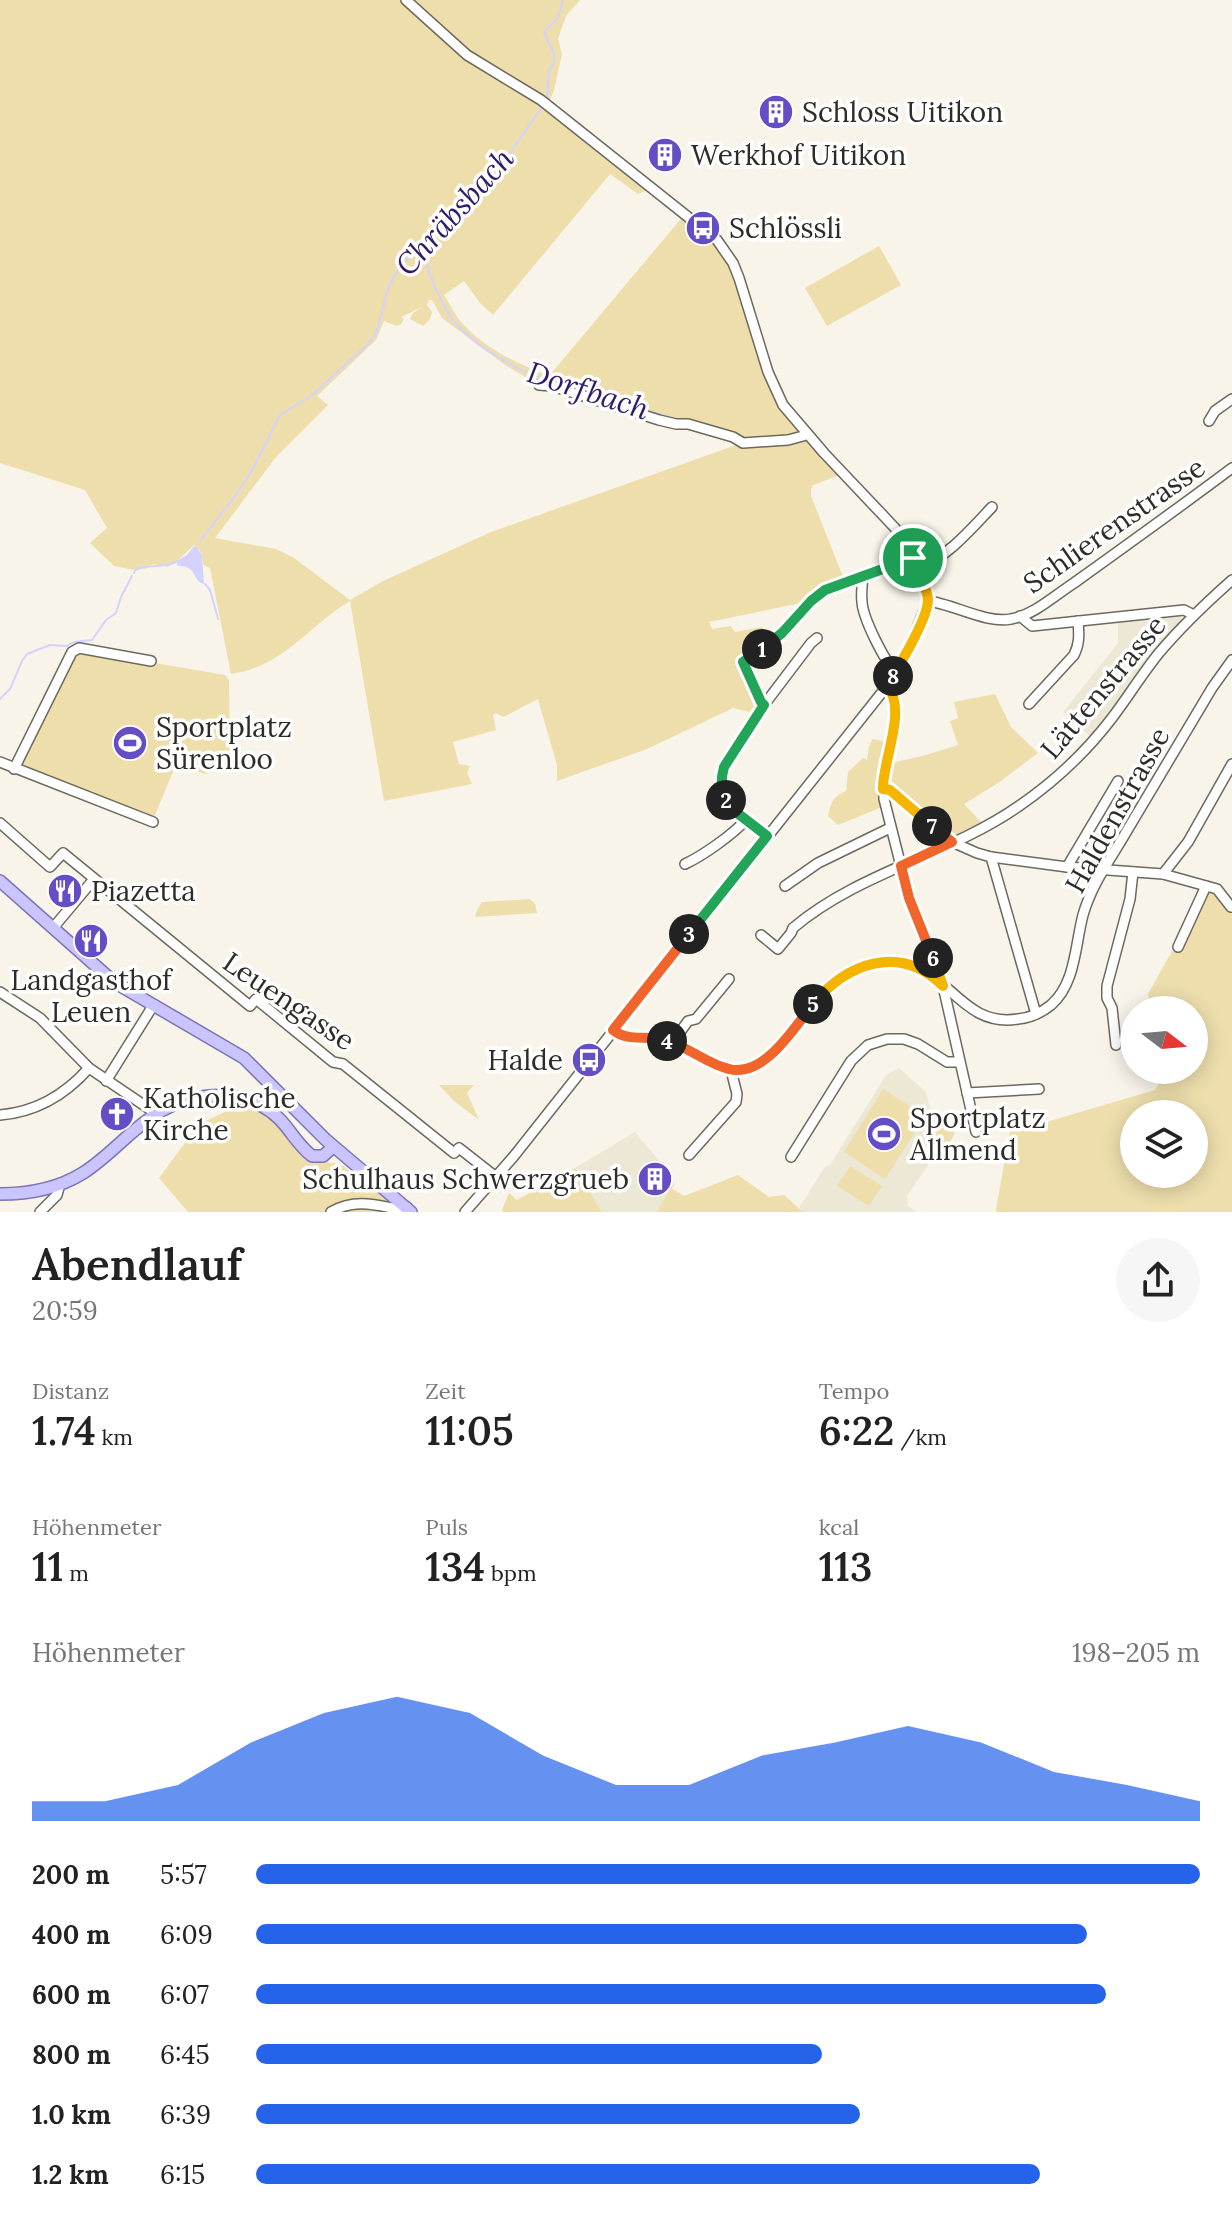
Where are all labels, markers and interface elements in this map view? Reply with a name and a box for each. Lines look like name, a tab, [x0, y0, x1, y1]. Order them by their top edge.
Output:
building icon: Schloss Uitikon	[757, 93, 795, 131]
place label: Schloss Uitikon	[802, 94, 1003, 130]
building icon: Werkhof Uitikon	[646, 136, 684, 174]
place label: Werkhof Uitikon	[691, 137, 906, 173]
water label: Chräbsbach	[387, 140, 521, 283]
bus stop icon: Schlössli	[684, 209, 722, 247]
place label: Schlössli	[729, 210, 842, 246]
water label: Dorfbach	[523, 353, 654, 428]
street label: Schlierenstrasse	[1016, 449, 1212, 601]
pin	[879, 524, 947, 592]
icon: arrive	[891, 536, 935, 580]
street label: Lättenstrasse	[1032, 608, 1174, 766]
pin: 1	[742, 629, 782, 669]
text: 1	[758, 635, 766, 663]
pin: 8	[873, 656, 913, 696]
text: 8	[887, 662, 899, 690]
place label: Sportplatz Sürenloo	[156, 709, 292, 777]
street label: Haldenstrasse	[1057, 721, 1177, 899]
sports icon: Sportplatz Sürenloo	[111, 724, 149, 762]
pin: 2	[706, 780, 746, 820]
text: 2	[720, 786, 732, 814]
pin: 7	[912, 806, 952, 846]
text: 7	[927, 812, 937, 840]
restaurant icon: Piazetta	[46, 872, 84, 910]
place label: Piazetta	[91, 873, 196, 909]
pin: 3	[669, 914, 709, 954]
text: 3	[683, 920, 695, 948]
restaurant icon: Landgasthof Leuen	[72, 922, 110, 960]
pin: 6	[913, 938, 953, 978]
street label: Leuengasse	[216, 944, 362, 1058]
text: 6	[927, 944, 939, 972]
place label: Landgasthof Leuen	[10, 962, 174, 1030]
pin: 5	[793, 984, 833, 1024]
text: 5	[807, 990, 819, 1018]
north arrow	[1120, 996, 1208, 1084]
map controls	[1120, 996, 1208, 1188]
pin: 4	[647, 1021, 687, 1061]
text: 4	[661, 1027, 673, 1055]
bus stop icon: Halde	[570, 1041, 608, 1079]
place label: Halde	[487, 1042, 563, 1078]
place label: Katholische Kirche	[143, 1080, 296, 1148]
church icon: Katholische Kirche	[98, 1095, 136, 1133]
place label: Sportplatz Allmend	[909, 1100, 1046, 1168]
button: layers	[1120, 1100, 1208, 1188]
sports icon: Sportplatz Allmend	[865, 1115, 903, 1153]
building icon: Schulhaus Schwerzgrueb	[636, 1160, 674, 1198]
place label: Schulhaus Schwerzgrueb	[302, 1161, 629, 1197]
text: Abendlauf	[32, 1236, 242, 1292]
button: share	[1116, 1238, 1200, 1322]
text: 20:59	[32, 1294, 98, 1327]
text: Distanz	[32, 1377, 109, 1405]
text: Zeit	[425, 1377, 466, 1405]
text: Tempo	[819, 1377, 889, 1405]
text: 1.74	[32, 1405, 96, 1456]
text: 11:05	[425, 1405, 514, 1456]
text: 6:22	[819, 1405, 894, 1456]
text: km	[96, 1423, 133, 1451]
text: /km	[894, 1423, 947, 1451]
text: Höhenmeter	[32, 1513, 161, 1541]
text: Puls	[425, 1513, 468, 1541]
text: kcal	[819, 1513, 859, 1541]
text: 11	[32, 1541, 63, 1592]
text: 134	[425, 1541, 485, 1592]
text: 113	[819, 1541, 872, 1592]
text: m	[63, 1559, 89, 1587]
text: bpm	[485, 1559, 537, 1587]
text: Höhenmeter	[32, 1636, 185, 1669]
text: 198–205 m	[1072, 1636, 1200, 1669]
text: 200 m	[32, 1858, 110, 1891]
text: 5:57	[160, 1858, 207, 1891]
text: 400 m	[32, 1918, 110, 1951]
text: 6:09	[160, 1918, 213, 1951]
text: 600 m	[32, 1978, 111, 2011]
text: 6:07	[160, 1978, 209, 2011]
text: 800 m	[32, 2038, 111, 2071]
text: 6:45	[160, 2038, 210, 2071]
text: 1.0 km	[32, 2098, 111, 2131]
text: 6:39	[160, 2098, 211, 2131]
text: 1.2 km	[32, 2158, 109, 2191]
text: 6:15	[160, 2158, 205, 2191]

